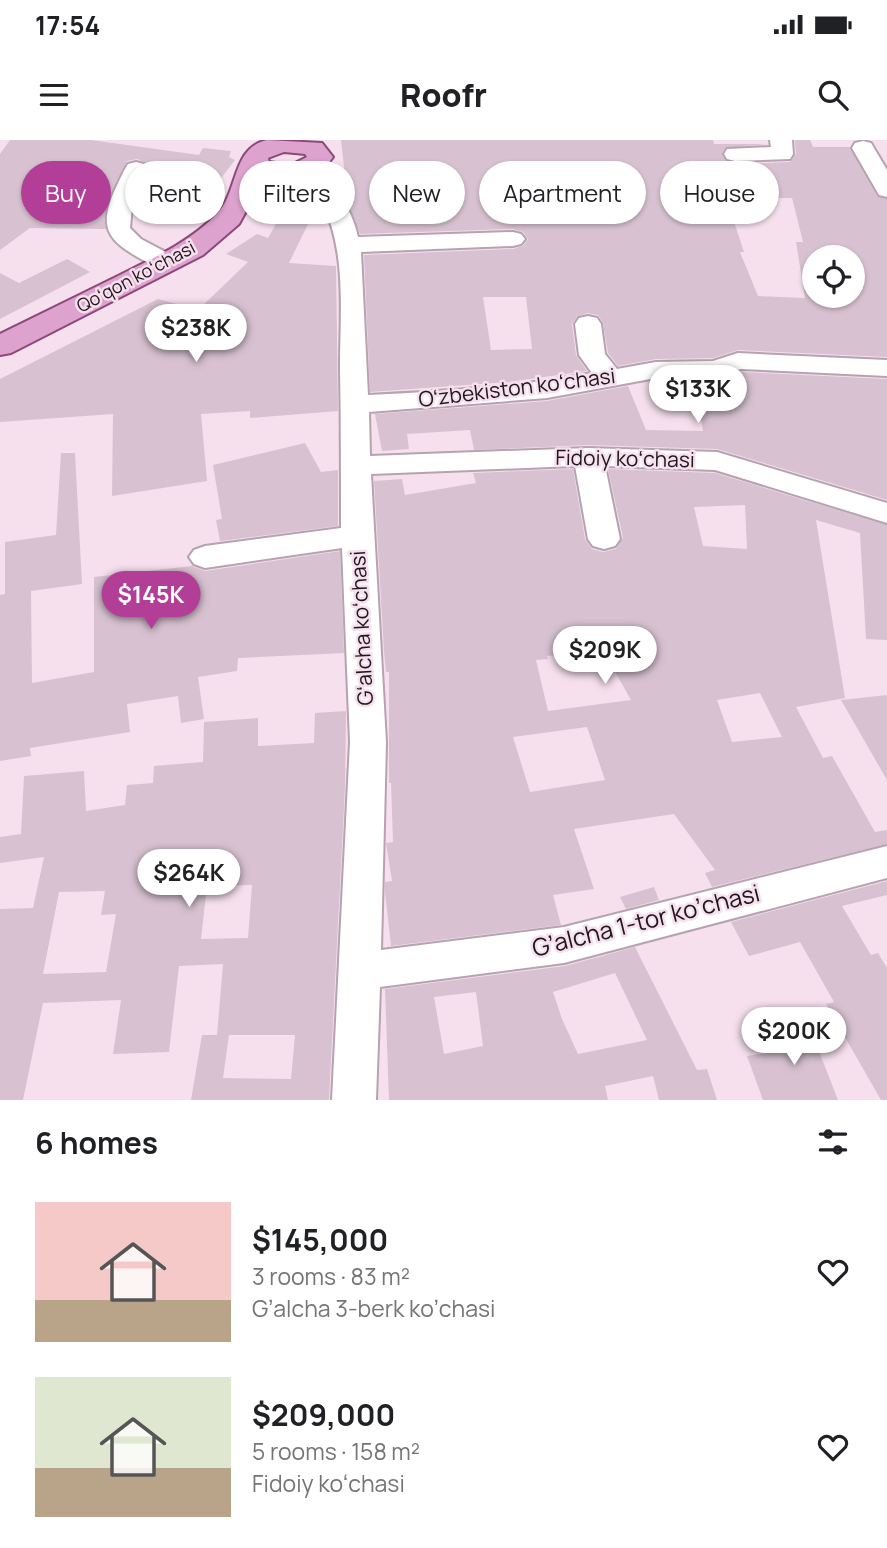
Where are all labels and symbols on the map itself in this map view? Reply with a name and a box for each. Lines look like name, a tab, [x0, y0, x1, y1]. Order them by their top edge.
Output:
street label: Qoʻqon koʻchasi	[72, 235, 199, 317]
pin: $238K	[147, 304, 245, 364]
street label: Oʻzbekiston koʻchasi	[417, 361, 617, 413]
pin: $133K	[649, 366, 747, 425]
street label: Fidoiy koʻchasi	[555, 443, 695, 473]
street label: Gʻalcha koʻchasi	[343, 550, 379, 706]
pin: $145K	[102, 572, 200, 631]
pin: $209K	[556, 626, 654, 686]
pin: $264K	[140, 850, 238, 909]
street label: Gʼalcha 1-tor koʼchasi	[528, 875, 763, 964]
pin: $200K	[745, 1007, 843, 1067]

